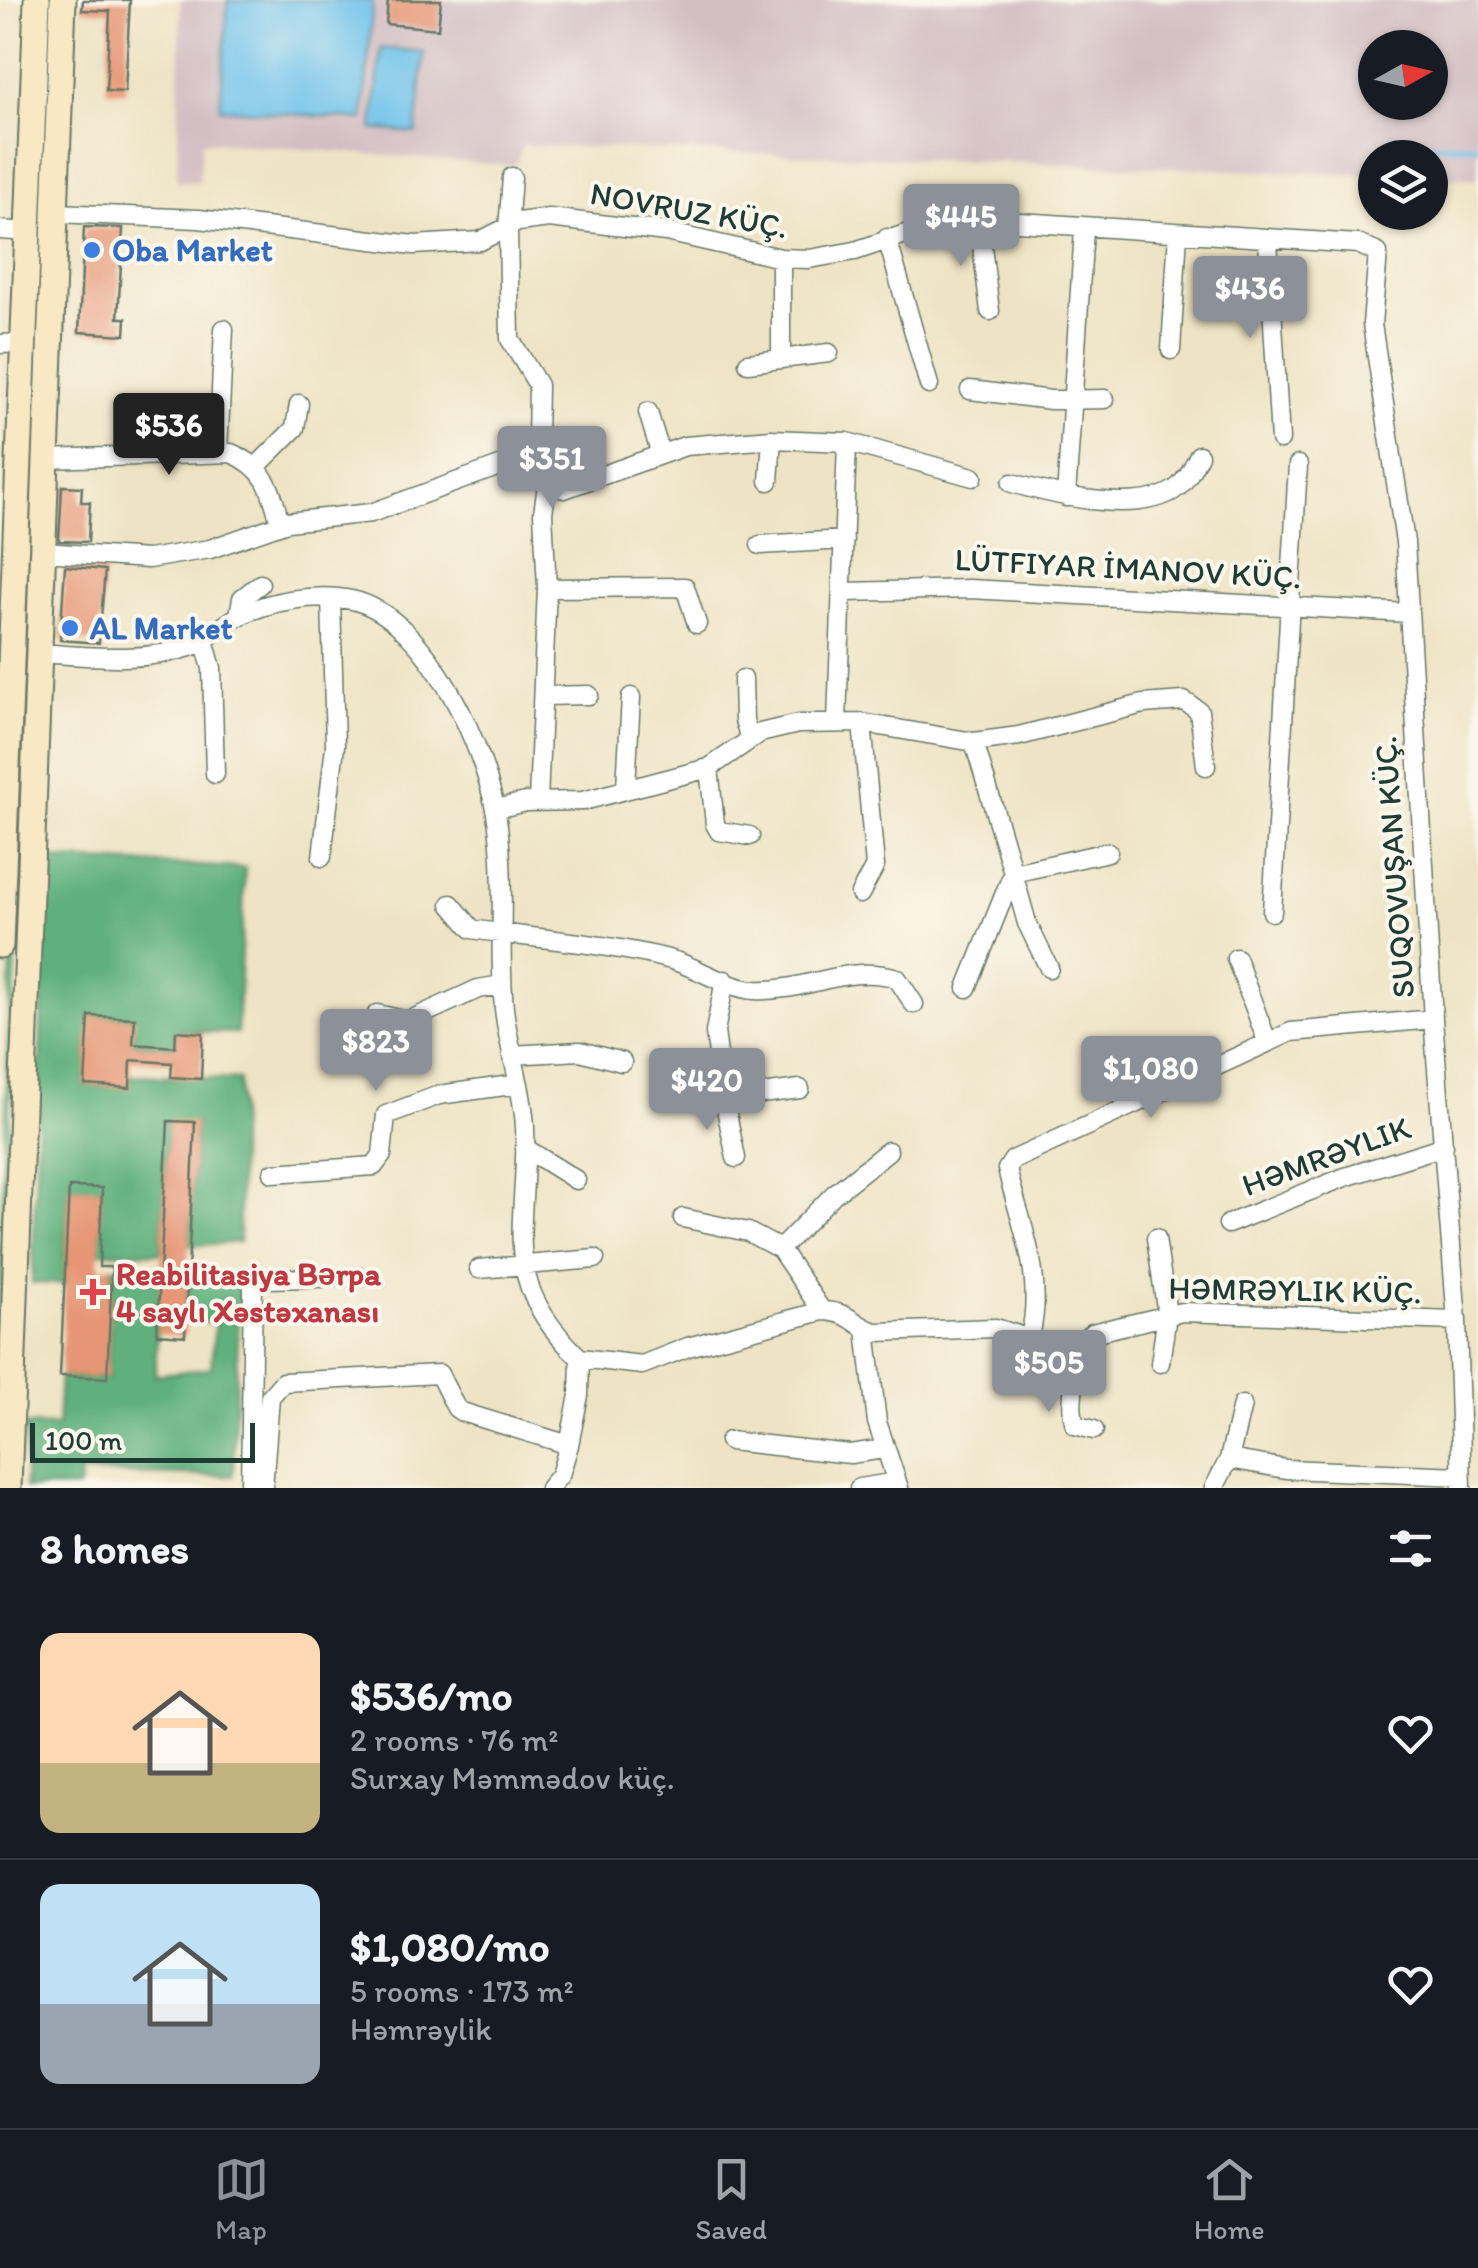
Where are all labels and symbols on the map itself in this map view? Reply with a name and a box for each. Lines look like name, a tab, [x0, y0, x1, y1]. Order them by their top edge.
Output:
north arrow	[1358, 30, 1448, 120]
street label: NOVRUZ KÜÇ.	[587, 174, 791, 246]
pin: $445	[902, 184, 1020, 269]
place label: Oba Market	[112, 231, 273, 269]
marker: Oba Market	[81, 239, 103, 261]
pin: $436	[1191, 256, 1309, 341]
pin: $536	[110, 393, 228, 478]
pin: $351	[493, 426, 611, 511]
street label: LÜTFIYAR İMANOV KÜÇ.	[954, 540, 1302, 596]
place label: AL Market	[89, 609, 233, 647]
marker: AL Market	[59, 617, 81, 639]
street label: SUQOVUŞAN KÜÇ.	[1366, 735, 1422, 999]
pin: $823	[317, 1009, 435, 1094]
pin: $1,080	[1070, 1036, 1232, 1121]
pin: $420	[648, 1048, 766, 1133]
street label: HƏMRƏYLIK	[1237, 1108, 1416, 1204]
place label: Reabilitasiya Bәrpa 4 saylı Xəstəxanası	[116, 1255, 381, 1330]
street label: HƏMRƏYLIK KÜÇ.	[1168, 1269, 1422, 1311]
marker: Reabilitasiya Bәrpa 4 saylı Xəstəxanası	[80, 1279, 106, 1305]
pin: $505	[990, 1330, 1108, 1415]
scale bar	[30, 1418, 255, 1462]

